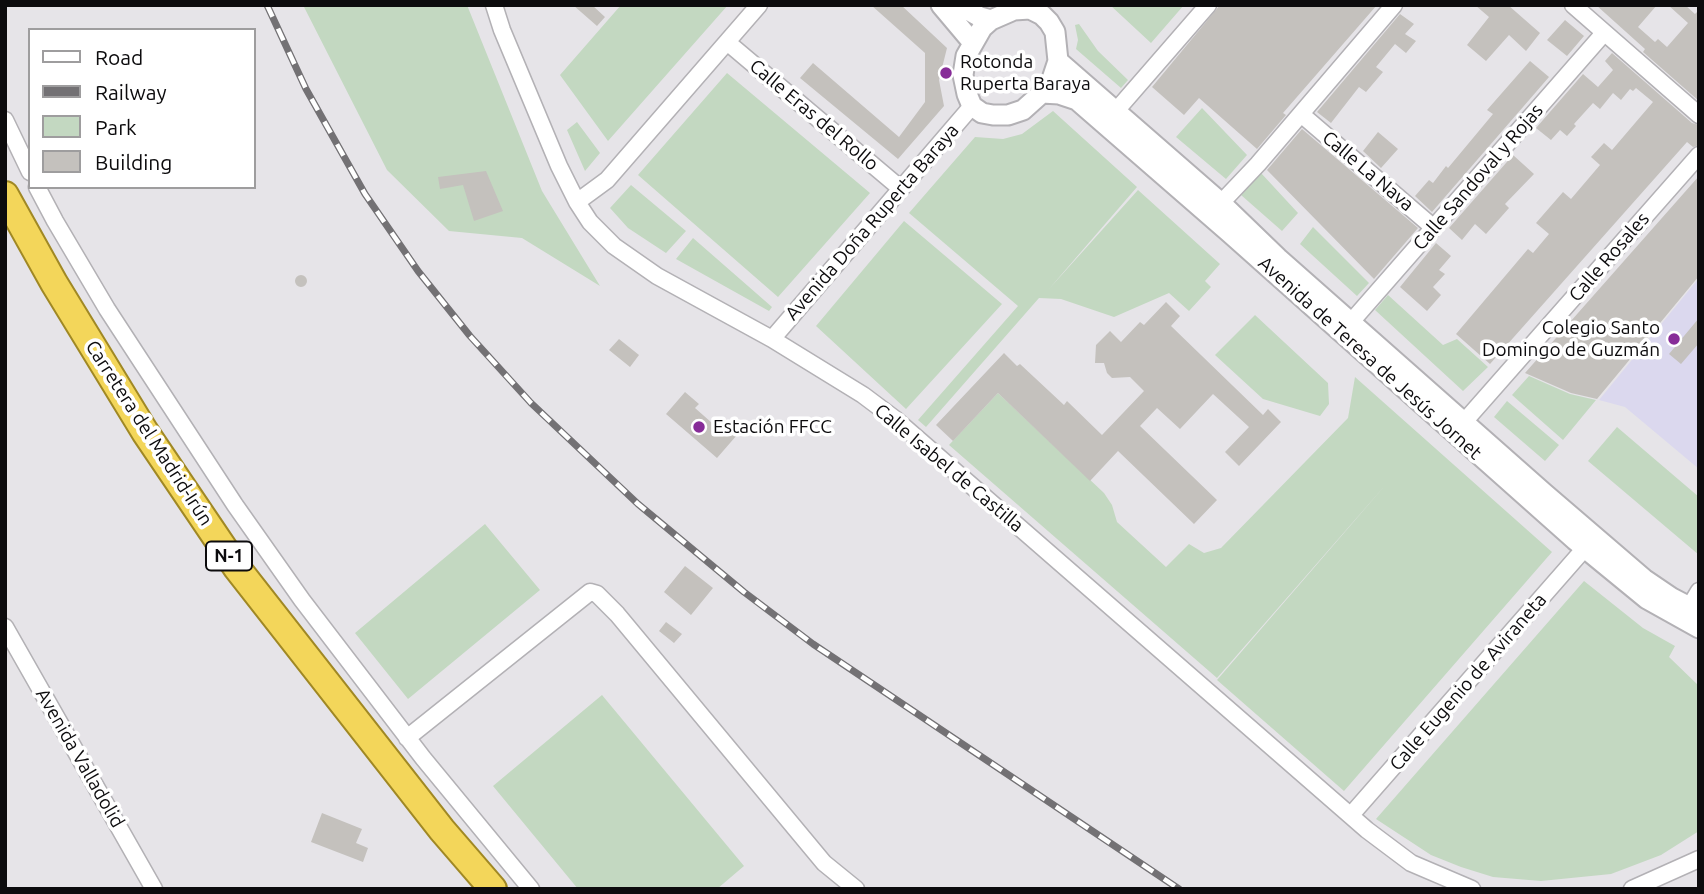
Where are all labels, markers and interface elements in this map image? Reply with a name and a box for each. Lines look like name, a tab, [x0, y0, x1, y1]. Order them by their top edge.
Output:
legend	[28, 28, 256, 189]
text: Road	[95, 45, 143, 69]
place label: Rotonda Ruperta Baraya	[960, 51, 1091, 95]
street label: Calle Eras del Rollo	[745, 54, 883, 176]
marker: Rotonda Ruperta Baraya	[938, 65, 954, 81]
text: Railway	[95, 80, 167, 104]
street label: Calle Sandoval y Rojas	[1408, 99, 1548, 255]
text: Park	[95, 115, 137, 139]
street label: Avenida Doña Ruperta Baraya	[780, 119, 964, 325]
street label: Calle La Nava	[1318, 126, 1418, 216]
text: Building	[95, 150, 172, 174]
street label: Calle Rosales	[1564, 208, 1654, 306]
street label: Avenida de Teresa de Jesús Jornet	[1254, 252, 1486, 464]
place label: Colegio Santo Domingo de Guzmán	[1482, 317, 1660, 361]
marker: Colegio Santo Domingo de Guzmán	[1666, 331, 1682, 347]
street label: Carretera del Madrid-Irún	[81, 336, 217, 530]
street label: Calle Isabel de Castilla	[870, 399, 1028, 537]
place label: Estación FFCC	[713, 416, 832, 438]
marker: Estación FFCC	[691, 419, 707, 435]
road number: N-1	[206, 542, 252, 570]
street label: Calle Eugenio de Aviraneta	[1385, 589, 1551, 775]
street label: Avenida Valladolid	[31, 684, 129, 832]

